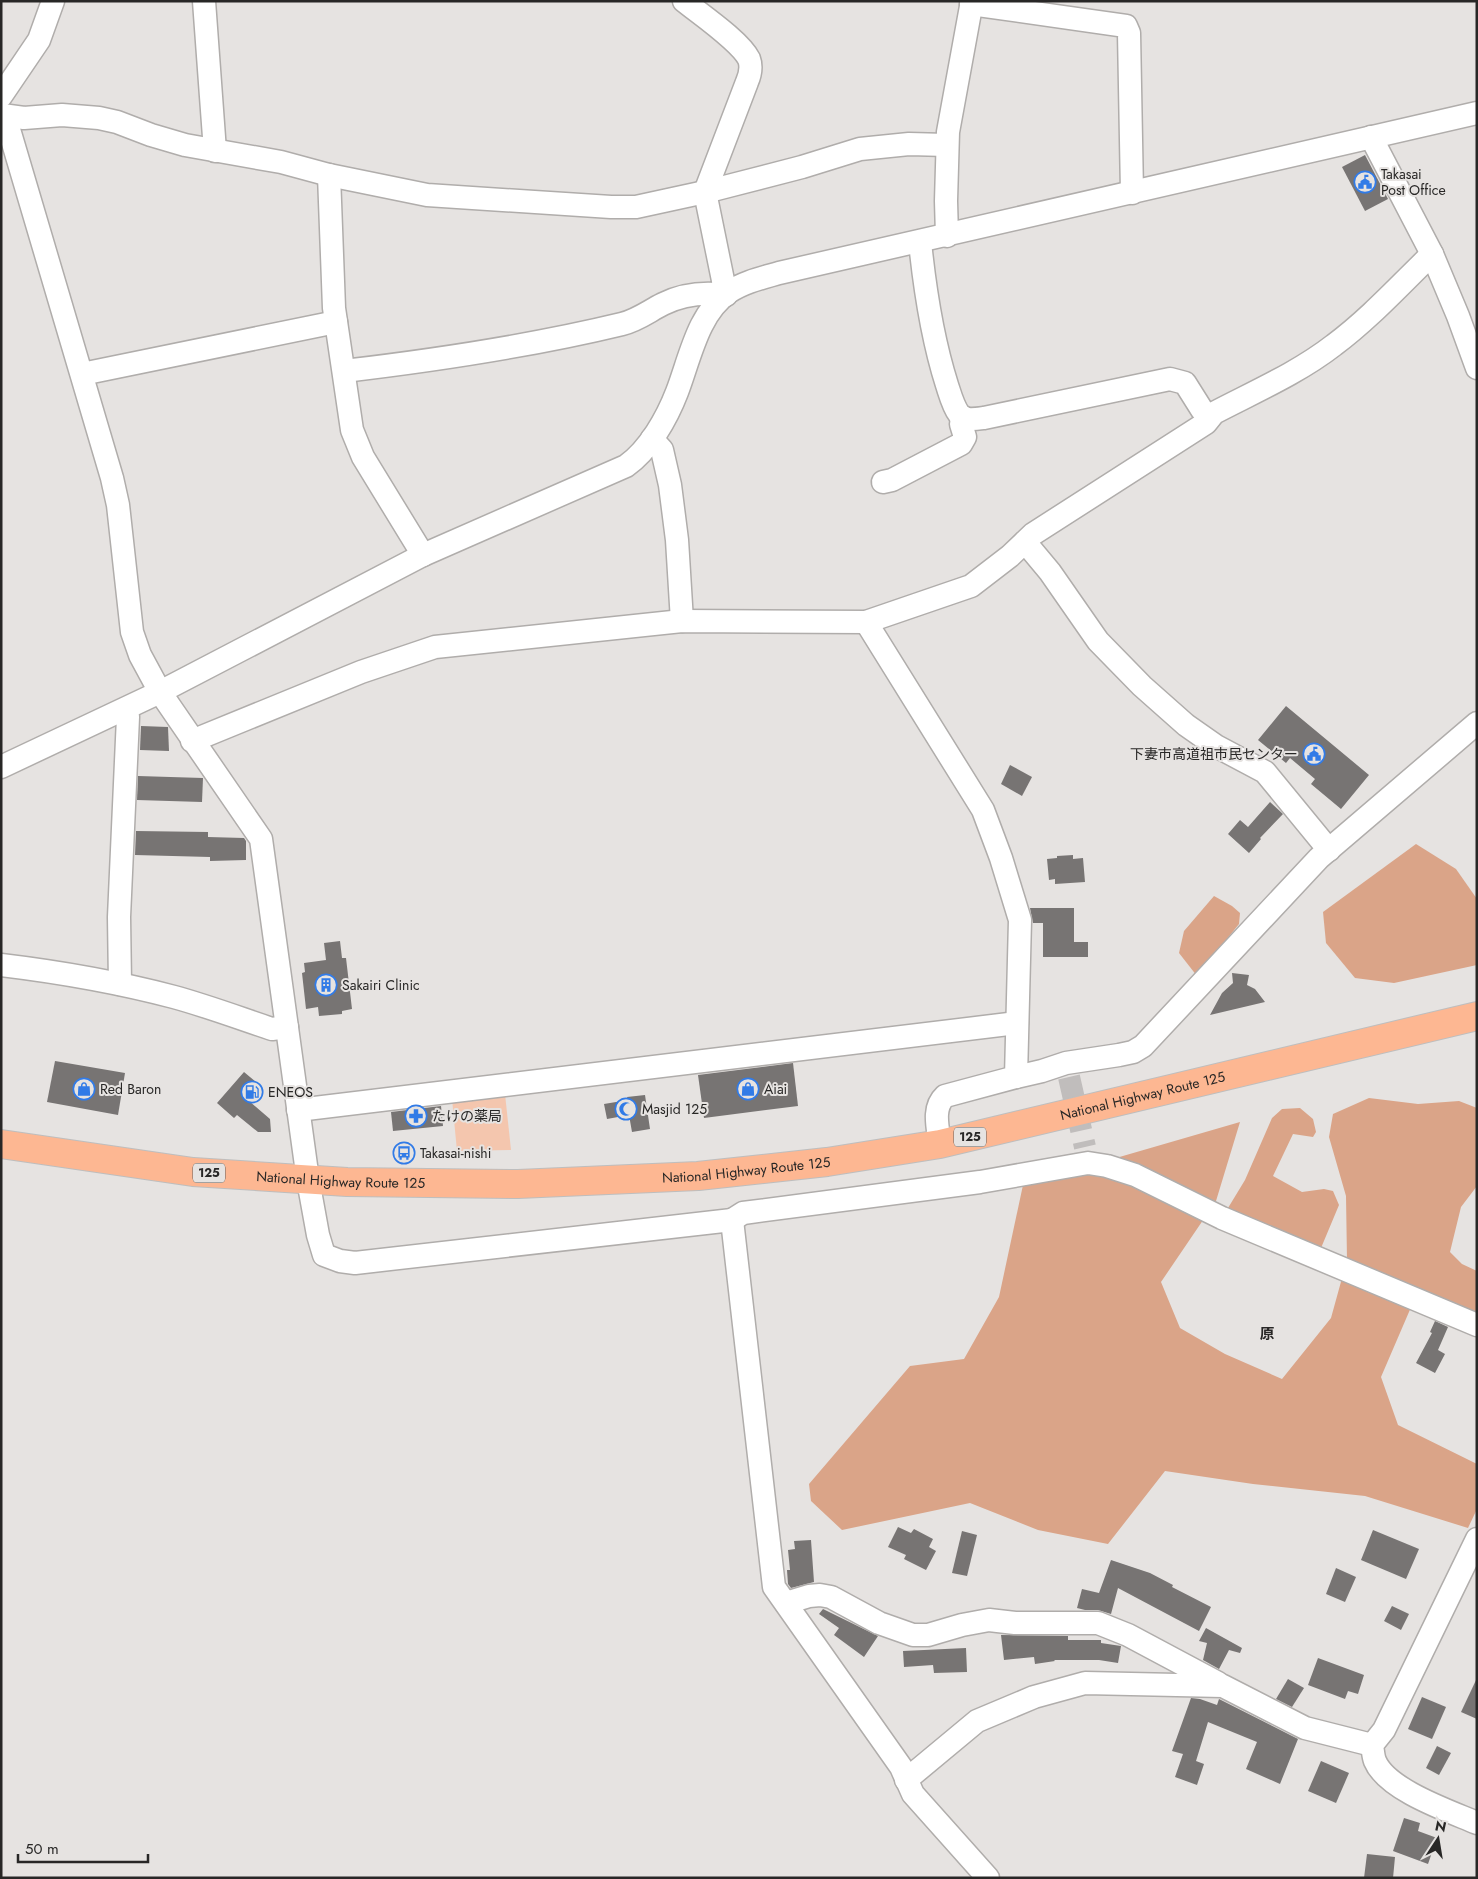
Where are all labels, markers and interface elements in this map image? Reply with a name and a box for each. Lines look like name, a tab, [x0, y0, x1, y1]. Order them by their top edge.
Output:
place label: Takasai Post Office	[1381, 164, 1446, 200]
public building icon: Takasai Post Office	[1353, 170, 1377, 194]
public building icon: 下妻市高道祖市民センター	[1302, 742, 1326, 766]
place label: 下妻市高道祖市民センター	[1130, 744, 1298, 764]
building icon: Sakairi Clinic	[314, 973, 338, 997]
place label: Sakairi Clinic	[342, 975, 420, 995]
street label: National Highway Route 125	[1058, 1066, 1227, 1125]
shop icon: Red Baron	[72, 1077, 96, 1101]
shop icon: Aiai	[736, 1077, 760, 1101]
place label: Red Baron	[100, 1079, 161, 1099]
place label: Aiai	[764, 1079, 787, 1099]
fuel station icon: ENEOS	[240, 1080, 264, 1104]
place label: ENEOS	[268, 1082, 313, 1102]
mosque icon: Masjid 125	[614, 1097, 638, 1121]
place label: Masjid 125	[642, 1099, 707, 1119]
pharmacy icon: たけの薬局	[404, 1104, 428, 1128]
place label: たけの薬局	[432, 1106, 502, 1126]
road number: 125	[954, 1128, 986, 1146]
bus stop icon: Takasai-nishi	[392, 1141, 416, 1165]
place label: Takasai-nishi	[420, 1143, 491, 1163]
street label: National Highway Route 125	[661, 1152, 831, 1188]
road number: 125	[193, 1164, 225, 1182]
street label: National Highway Route 125	[256, 1166, 425, 1193]
district label: 原	[1259, 1323, 1275, 1345]
north arrow	[1413, 1814, 1463, 1864]
text: N	[1433, 1815, 1448, 1837]
scale bar	[18, 1832, 148, 1864]
text: 50 m	[25, 1838, 59, 1860]

